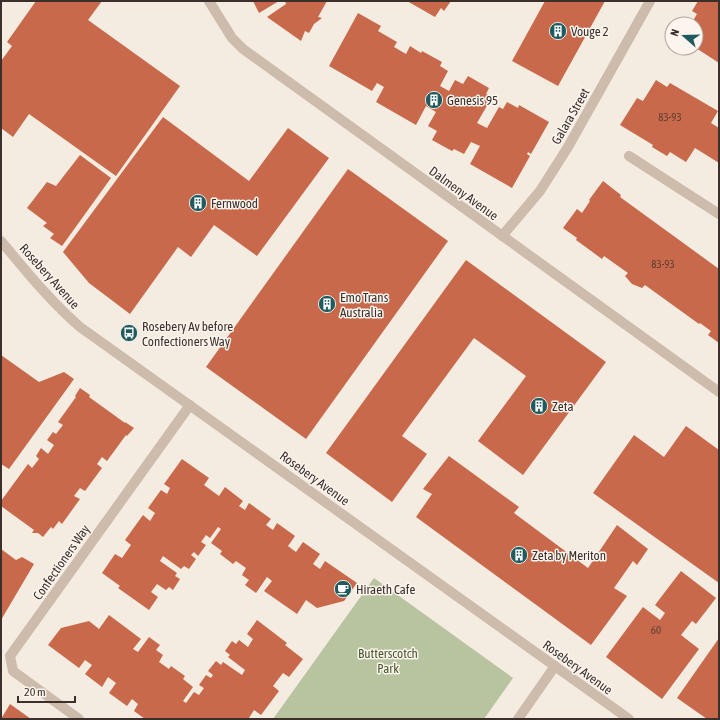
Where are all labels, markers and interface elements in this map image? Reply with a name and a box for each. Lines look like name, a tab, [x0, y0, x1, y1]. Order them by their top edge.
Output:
north arrow	[664, 16, 704, 56]
building icon: Vouge 2	[548, 21, 568, 41]
place label: Vouge 2	[571, 24, 609, 39]
text: N	[668, 27, 681, 38]
street label: Galara Street	[548, 85, 593, 147]
building icon: Genesis 95	[424, 90, 444, 110]
place label: Genesis 95	[447, 93, 498, 108]
house number: 83-93	[658, 111, 682, 123]
street label: Dalmeny Avenue	[426, 163, 501, 223]
building icon: Fernwood	[188, 193, 208, 213]
place label: Fernwood	[211, 196, 258, 211]
street label: Rosebery Avenue	[17, 241, 83, 312]
house number: 83-93	[651, 258, 675, 270]
place label: Emo Trans Australia	[340, 290, 389, 320]
building icon: Emo Trans Australia	[317, 294, 337, 314]
place label: Rosebery Av before Confectioners Way	[142, 319, 233, 349]
bus stop icon: Rosebery Av before Confectioners Way	[119, 323, 139, 343]
building icon: Zeta	[529, 396, 549, 416]
place label: Zeta	[552, 399, 574, 414]
street label: Rosebery Avenue	[277, 448, 352, 509]
street label: Confectioners Way	[30, 521, 93, 603]
building icon: Zeta by Meriton	[509, 545, 529, 565]
place label: Zeta by Meriton	[532, 548, 606, 563]
cafe icon: Hiraeth Cafe	[333, 579, 353, 599]
place label: Hiraeth Cafe	[356, 582, 415, 597]
house number: 60	[651, 624, 661, 636]
street label: Rosebery Avenue	[540, 637, 615, 698]
park label: Butterscotch Park	[358, 646, 418, 676]
scale bar	[18, 678, 75, 704]
text: 20 m	[24, 685, 46, 699]

